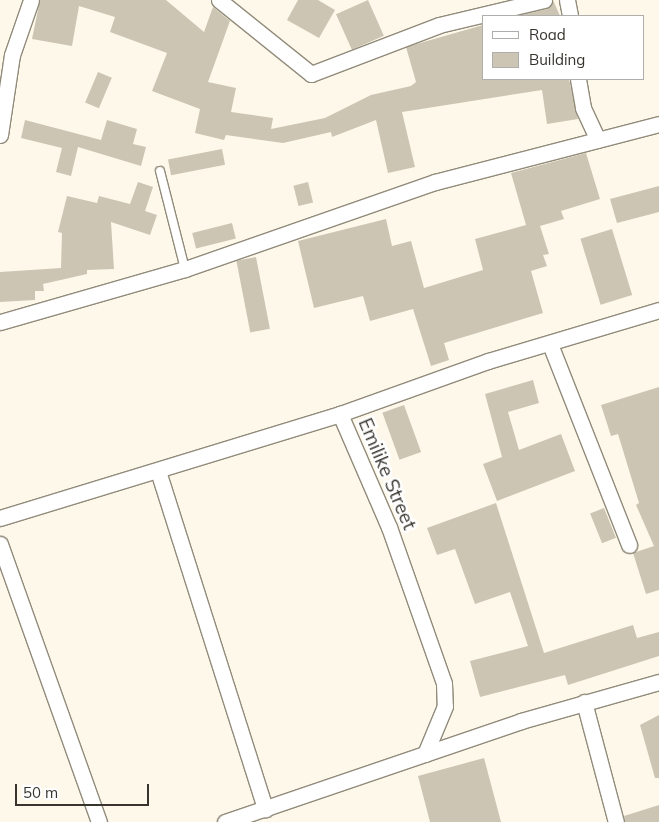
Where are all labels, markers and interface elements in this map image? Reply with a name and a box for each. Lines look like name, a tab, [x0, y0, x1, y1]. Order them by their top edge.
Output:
legend	[482, 15, 644, 80]
text: Road	[529, 25, 566, 44]
text: Building	[529, 50, 585, 69]
street label: Emilike Street	[353, 415, 421, 533]
scale bar	[18, 774, 151, 806]
text: 50 m	[23, 783, 58, 802]

